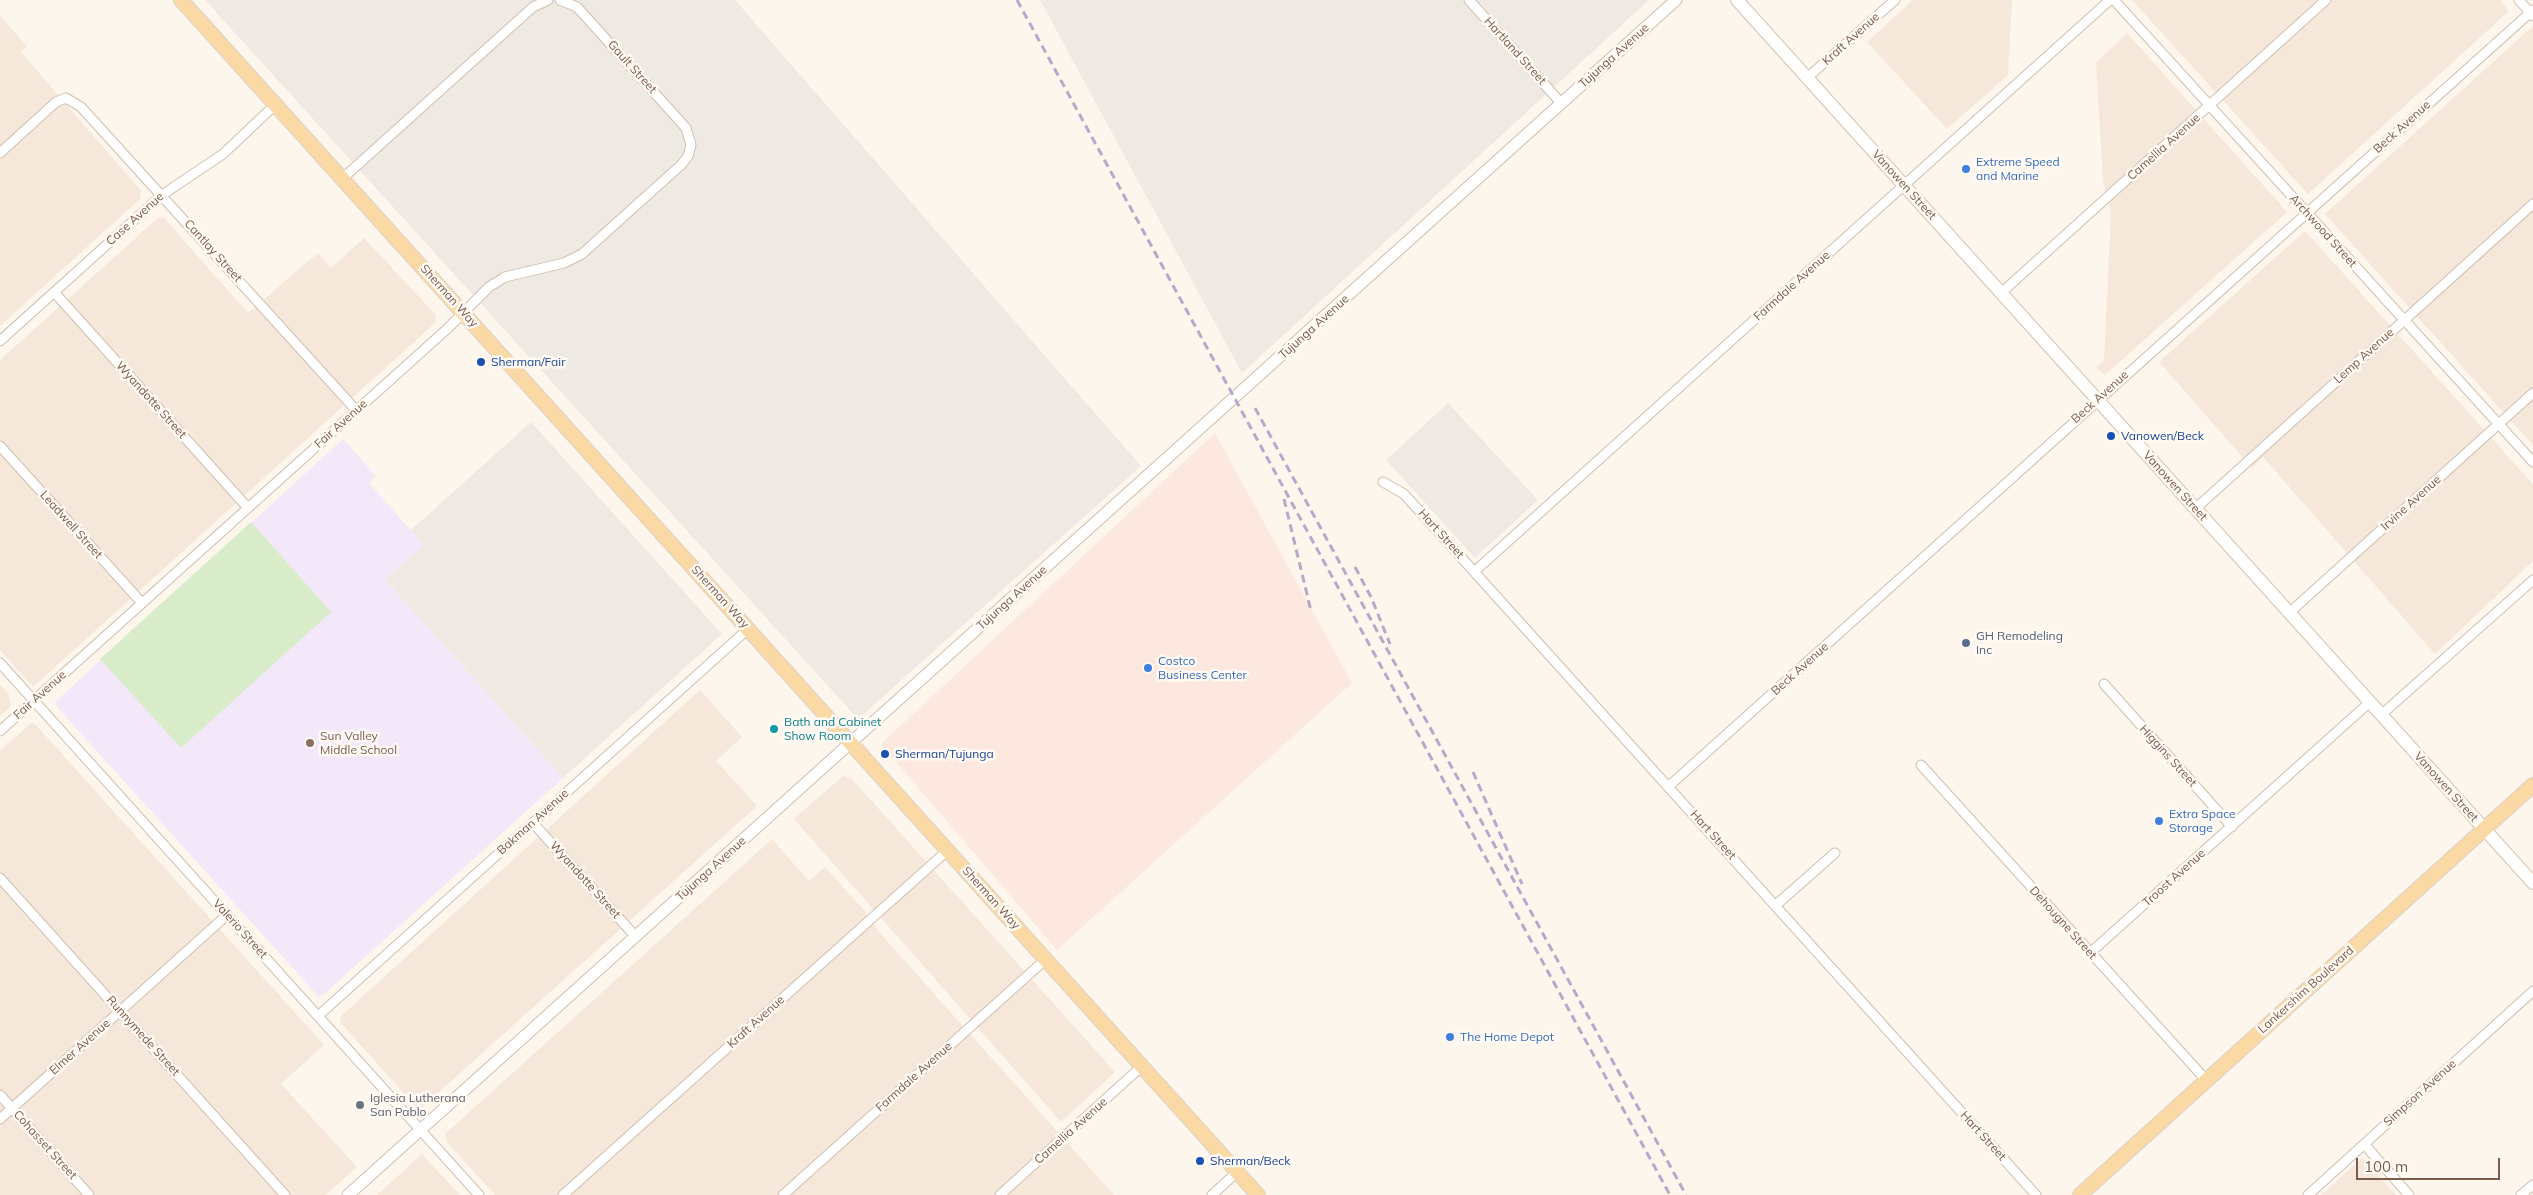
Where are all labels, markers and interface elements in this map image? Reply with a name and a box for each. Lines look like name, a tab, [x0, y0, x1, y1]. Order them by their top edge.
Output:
street label: Kraft Avenue	[1819, 10, 1883, 68]
street label: Hartland Street	[1481, 14, 1549, 88]
street label: Tujunga Avenue	[1576, 21, 1652, 91]
street label: Gault Street	[604, 38, 660, 96]
street label: Beck Avenue	[2371, 98, 2433, 156]
street label: Camellia Avenue	[2125, 111, 2203, 183]
street label: Vanowen Street	[1869, 147, 1939, 223]
place label: Extreme Speed and Marine	[1976, 155, 2060, 183]
marker: Extreme Speed and Marine	[1960, 163, 1972, 175]
street label: Case Avenue	[103, 189, 167, 249]
street label: Archwood Street	[2286, 191, 2360, 271]
street label: Cantlay Street	[181, 217, 245, 285]
street label: Farmdale Avenue	[1751, 248, 1833, 324]
street label: Sherman Way	[417, 262, 481, 330]
street label: Tujunga Avenue	[1276, 292, 1352, 362]
street label: Lemp Avenue	[2331, 325, 2397, 387]
place label: Sherman/Fair	[491, 355, 566, 369]
marker: Sherman/Fair	[475, 356, 487, 368]
street label: Wyandotte Street	[113, 359, 189, 441]
street label: Beck Avenue	[2069, 368, 2131, 426]
street label: Fair Avenue	[312, 397, 370, 451]
place label: Vanowen/Beck	[2121, 429, 2204, 443]
marker: Vanowen/Beck	[2105, 430, 2117, 442]
street label: Vanowen Street	[2140, 448, 2210, 524]
street label: Irvine Avenue	[2378, 472, 2444, 534]
street label: Leadwell Street	[37, 488, 105, 562]
street label: Hart Street	[1415, 506, 1467, 562]
street label: Sherman Way	[688, 563, 752, 631]
street label: Tujunga Avenue	[974, 563, 1050, 633]
place label: GH Remodeling Inc	[1976, 629, 2063, 657]
marker: GH Remodeling Inc	[1960, 637, 1972, 649]
street label: Beck Avenue	[1769, 640, 1831, 698]
place label: Costco Business Center	[1158, 654, 1247, 682]
marker: Costco Business Center	[1142, 662, 1154, 674]
street label: Fair Avenue	[11, 668, 69, 722]
place label: Bath and Cabinet Show Room	[784, 715, 881, 743]
street label: Higgins Street	[2136, 722, 2200, 790]
marker: Bath and Cabinet Show Room	[768, 723, 780, 735]
place label: Sun Valley Middle School	[320, 729, 397, 757]
marker: Sun Valley Middle School	[304, 737, 316, 749]
place label: Sherman/Tujunga	[895, 747, 994, 761]
marker: Sherman/Tujunga	[879, 748, 891, 760]
street label: Vanowen Street	[2411, 749, 2481, 825]
street label: Bakman Avenue	[494, 786, 572, 858]
street label: Hart Street	[1687, 807, 1739, 863]
place label: Extra Space Storage	[2169, 807, 2236, 835]
marker: Extra Space Storage	[2153, 815, 2165, 827]
street label: Tujunga Avenue	[673, 834, 749, 904]
street label: Wyandotte Street	[547, 839, 623, 921]
street label: Troost Avenue	[2140, 846, 2208, 910]
street label: Sherman Way	[959, 864, 1023, 932]
street label: Dehougne Street	[2026, 883, 2100, 963]
street label: Valerio Street	[210, 896, 270, 962]
street label: Lankershim Boulevard	[2255, 943, 2357, 1037]
street label: Runnymede Street	[103, 993, 183, 1079]
street label: Kraft Avenue	[724, 993, 788, 1051]
street label: Elmer Avenue	[47, 1016, 113, 1078]
place label: The Home Depot	[1460, 1030, 1554, 1044]
marker: The Home Depot	[1444, 1031, 1456, 1043]
street label: Farmdale Avenue	[873, 1039, 955, 1115]
street label: Simpson Avenue	[2381, 1057, 2459, 1129]
place label: Iglesia Lutherana San Pablo	[370, 1091, 466, 1119]
street label: Camellia Avenue	[1032, 1095, 1110, 1167]
marker: Iglesia Lutherana San Pablo	[354, 1099, 366, 1111]
street label: Cohasset Street	[10, 1108, 80, 1182]
street label: Hart Street	[1957, 1108, 2009, 1164]
scale bar	[2358, 1148, 2502, 1180]
place label: Sherman/Beck	[1210, 1154, 1290, 1168]
marker: Sherman/Beck	[1194, 1155, 1206, 1167]
text: 100 m	[2364, 1157, 2408, 1176]

